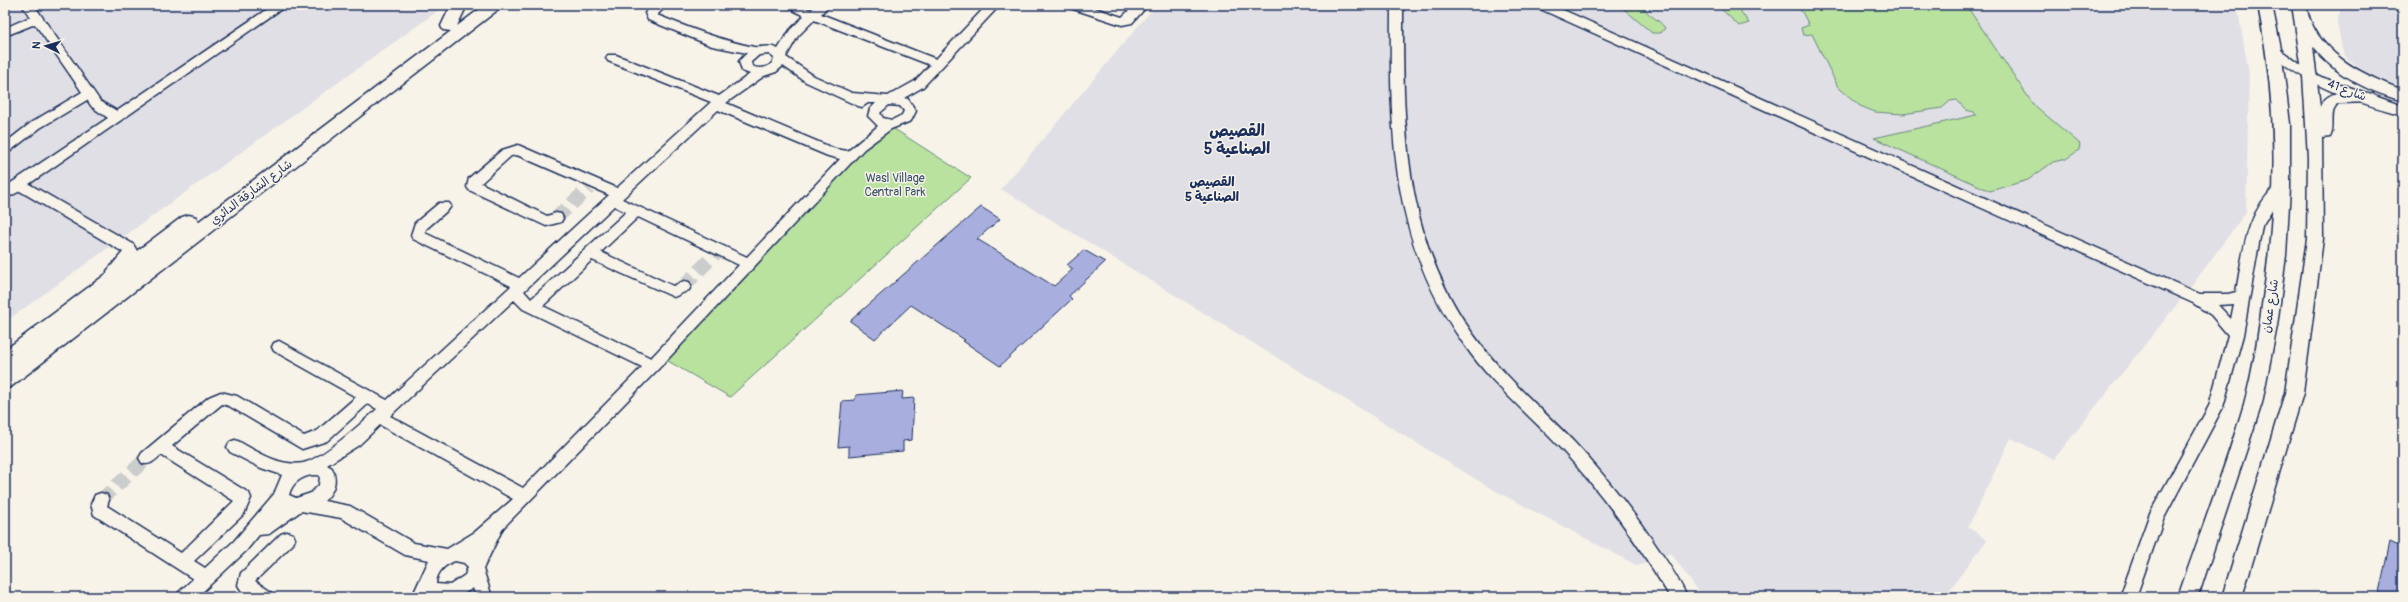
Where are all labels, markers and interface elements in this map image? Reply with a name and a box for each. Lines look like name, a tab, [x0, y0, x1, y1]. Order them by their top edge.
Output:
north arrow	[26, 26, 66, 66]
text: N	[30, 40, 43, 49]
street label: شارع 41	[2325, 76, 2368, 106]
district label: القصيص الصناعية 5	[1204, 121, 1270, 159]
street label: شارع الشارقة الدائري	[207, 157, 296, 229]
park label: Wasl Village Central Park	[865, 171, 925, 200]
district label: القصيص الصناعية 5	[1185, 174, 1239, 205]
street label: شارع عمان	[2259, 278, 2283, 334]

